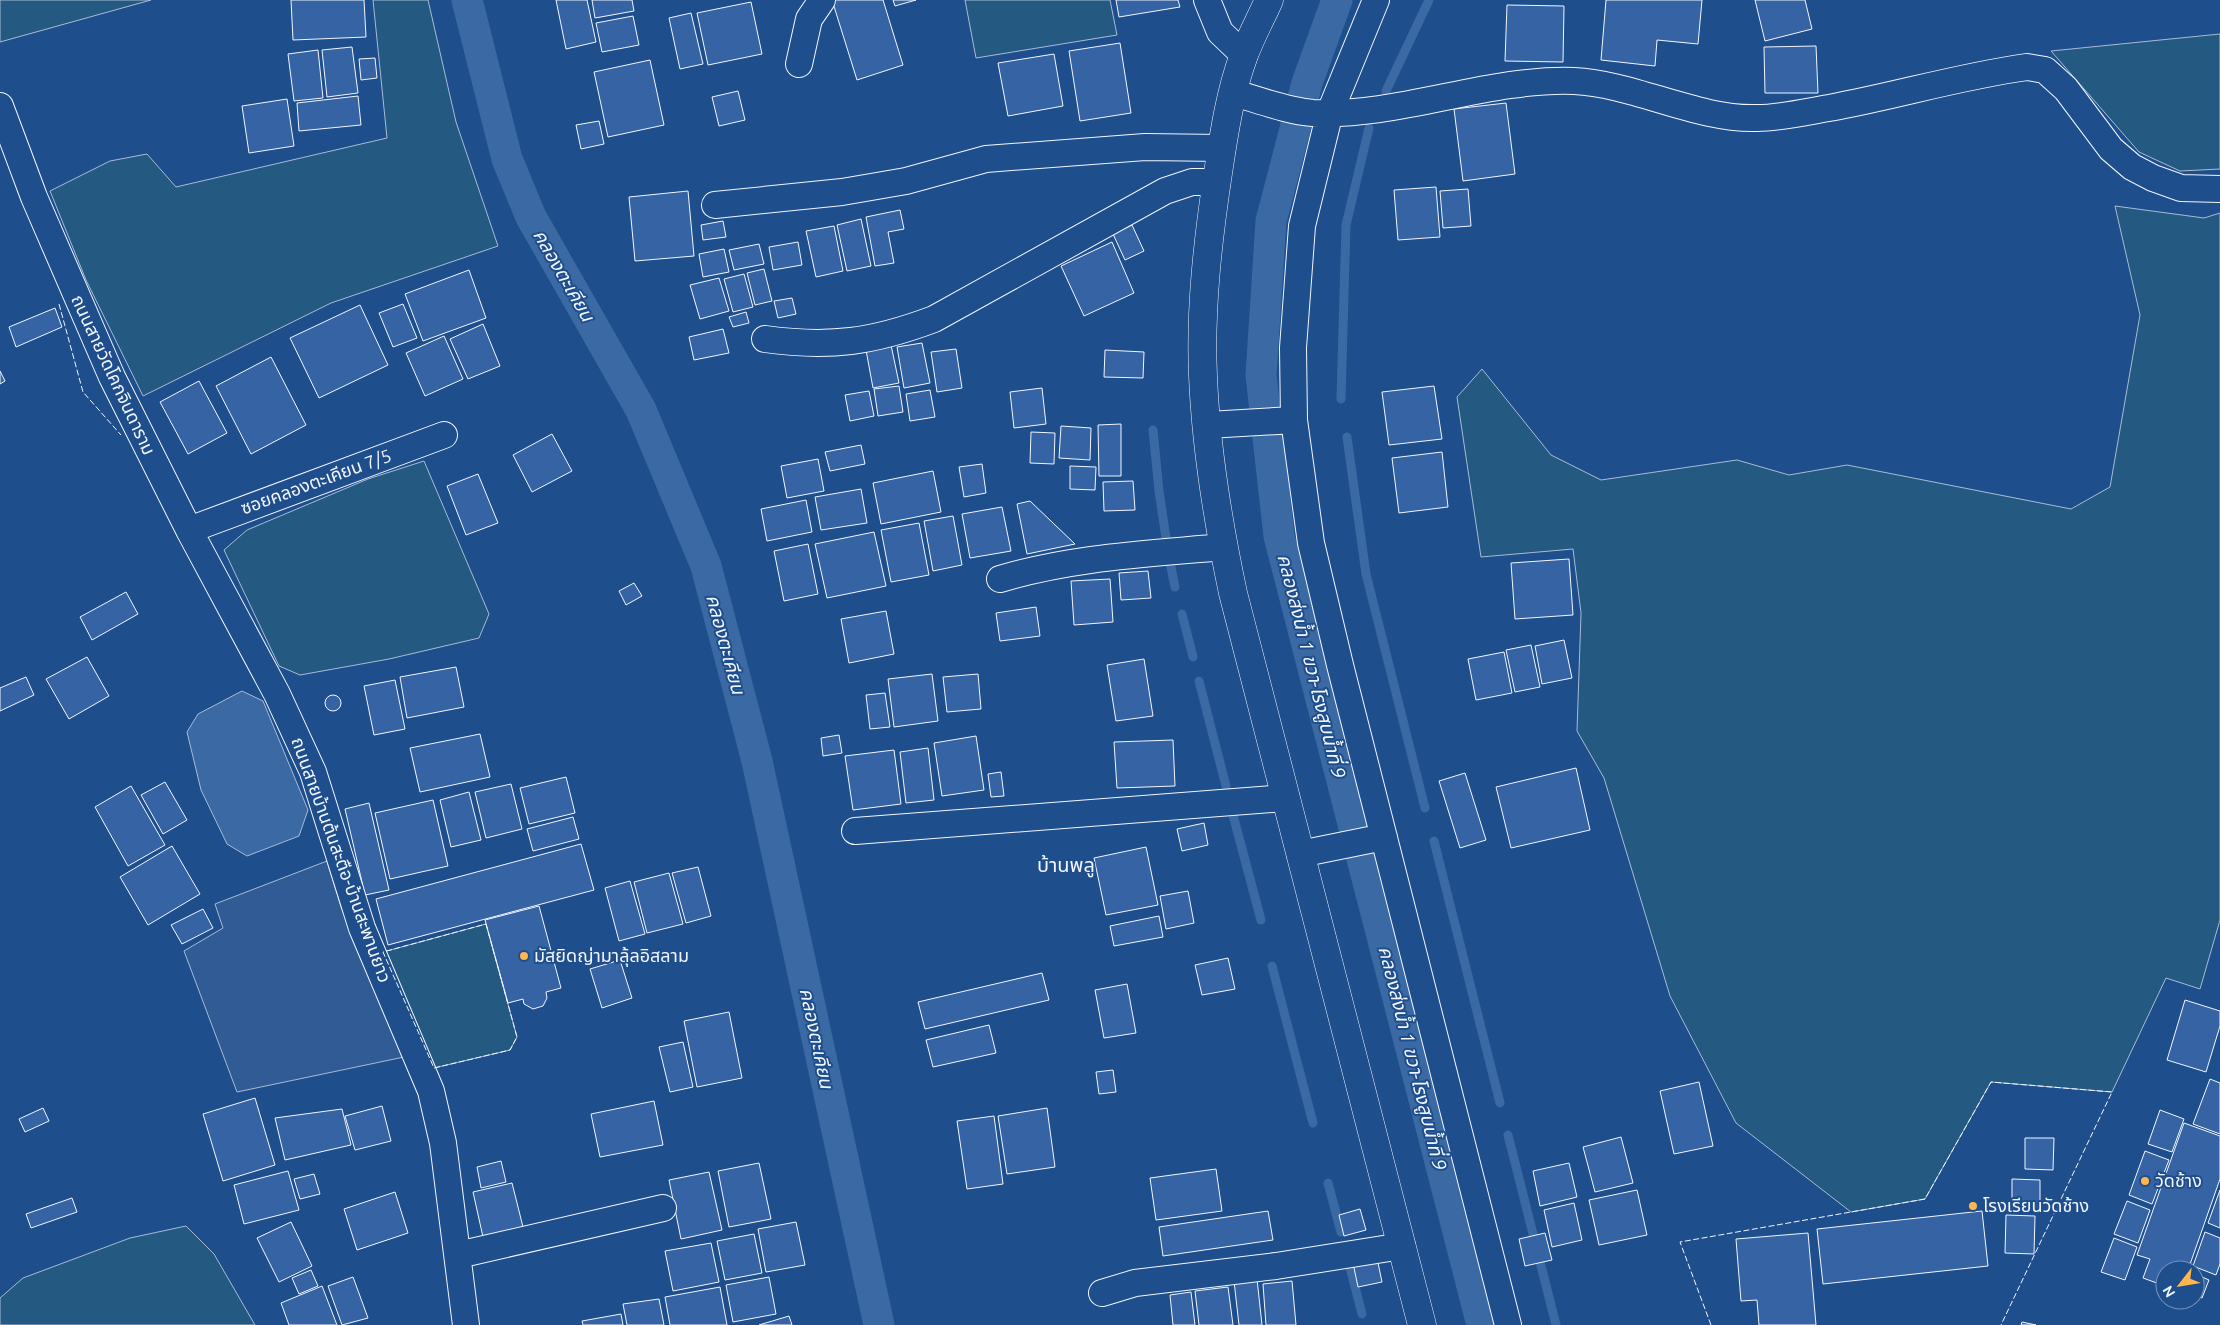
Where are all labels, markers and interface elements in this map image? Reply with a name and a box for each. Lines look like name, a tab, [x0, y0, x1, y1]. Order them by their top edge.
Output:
water label: คลองตะเคียน	[529, 225, 600, 326]
street label: ถนนสายวัดโคกจินดาราม	[68, 291, 160, 458]
street label: ซอยคลองตะเคียน 7/5	[238, 444, 394, 518]
water label: คลองส่งน้ำ 1 ขวา-โรงสูบน้ำที่ 9	[1272, 551, 1353, 781]
water label: คลองตะเคียน	[702, 592, 750, 697]
street label: ถนนสายบ้านต้นสะตือ-บ้านสะพานยาว	[288, 734, 396, 985]
district label: บ้านพลู	[1037, 853, 1095, 878]
water label: คลองส่งน้ำ 1 ขวา-โรงสูบน้ำที่ 9	[1373, 943, 1454, 1173]
place label: มัสยิดญ่ามาลุ้ลอิสลาม	[534, 945, 689, 967]
marker: มัสยิดญ่ามาลุ้ลอิสลาม	[518, 950, 530, 962]
water label: คลองตะเคียน	[796, 986, 839, 1092]
place label: วัดช้าง	[2155, 1170, 2202, 1190]
marker: วัดช้าง	[2139, 1175, 2151, 1187]
place label: โรงเรียนวัดช้าง	[1983, 1195, 2089, 1215]
marker: โรงเรียนวัดช้าง	[1967, 1200, 1979, 1212]
north arrow	[2155, 1260, 2205, 1310]
text: N	[2159, 1283, 2178, 1300]

